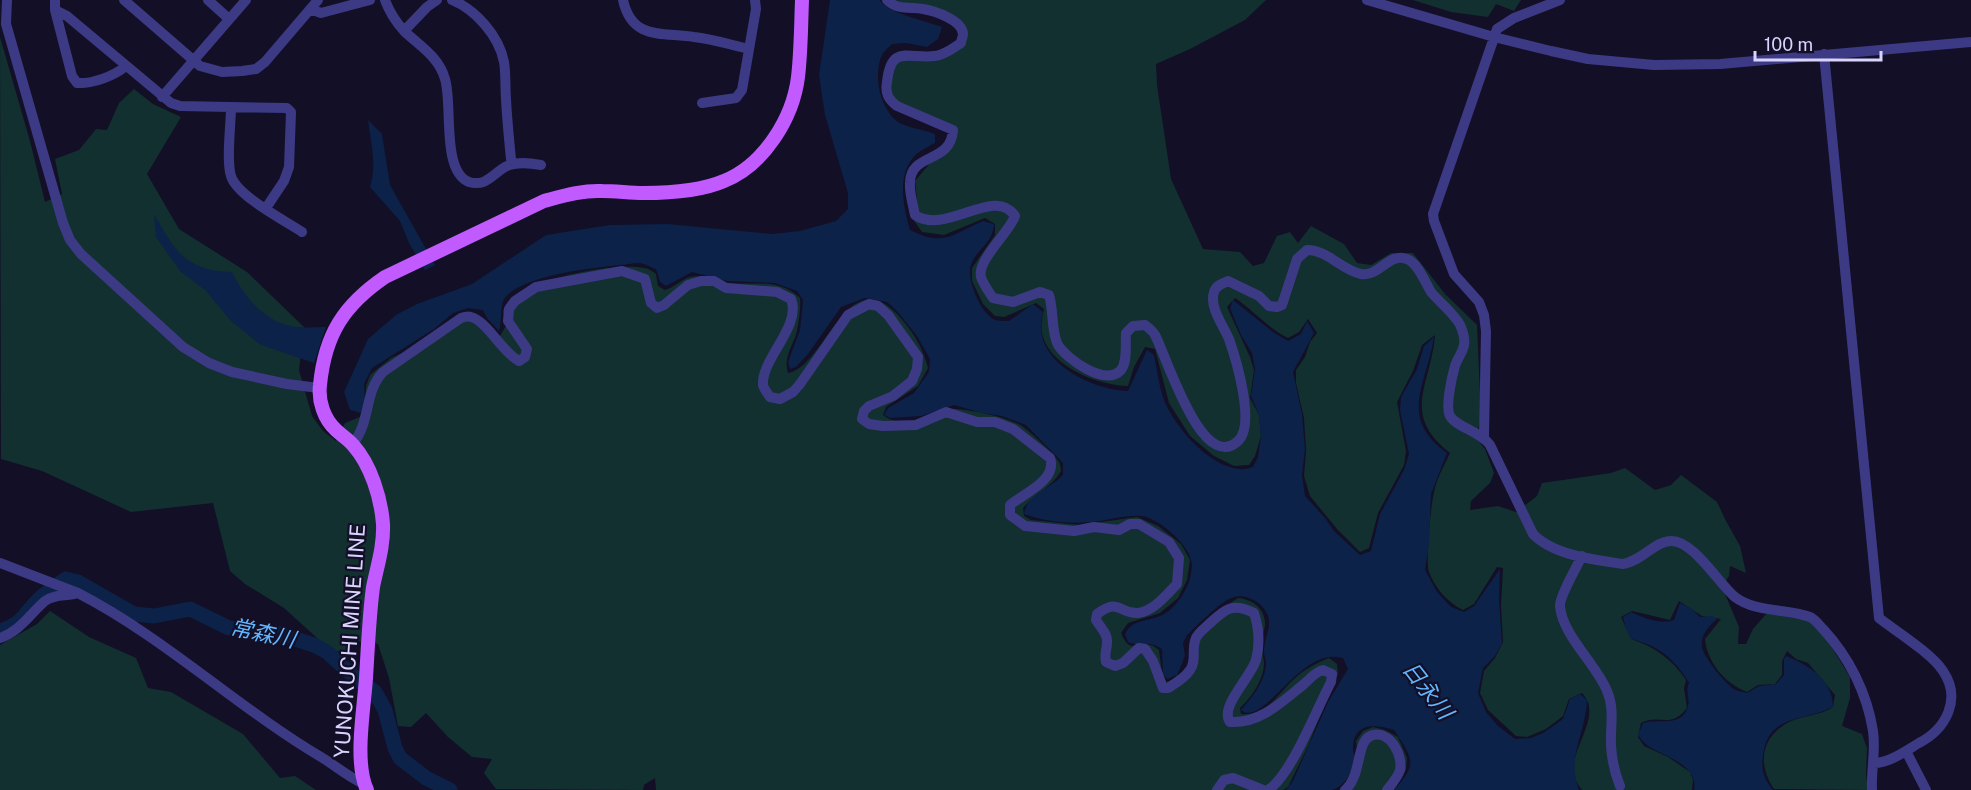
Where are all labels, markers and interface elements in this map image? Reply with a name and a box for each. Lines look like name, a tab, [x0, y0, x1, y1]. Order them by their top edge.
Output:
scale bar	[1755, 24, 1881, 62]
text: 100 m	[1764, 34, 1813, 55]
street label: YUNOKUCHI MINE LINE	[329, 523, 370, 759]
water label: 常森川	[228, 613, 300, 653]
water label: 日永川	[1397, 656, 1460, 726]

